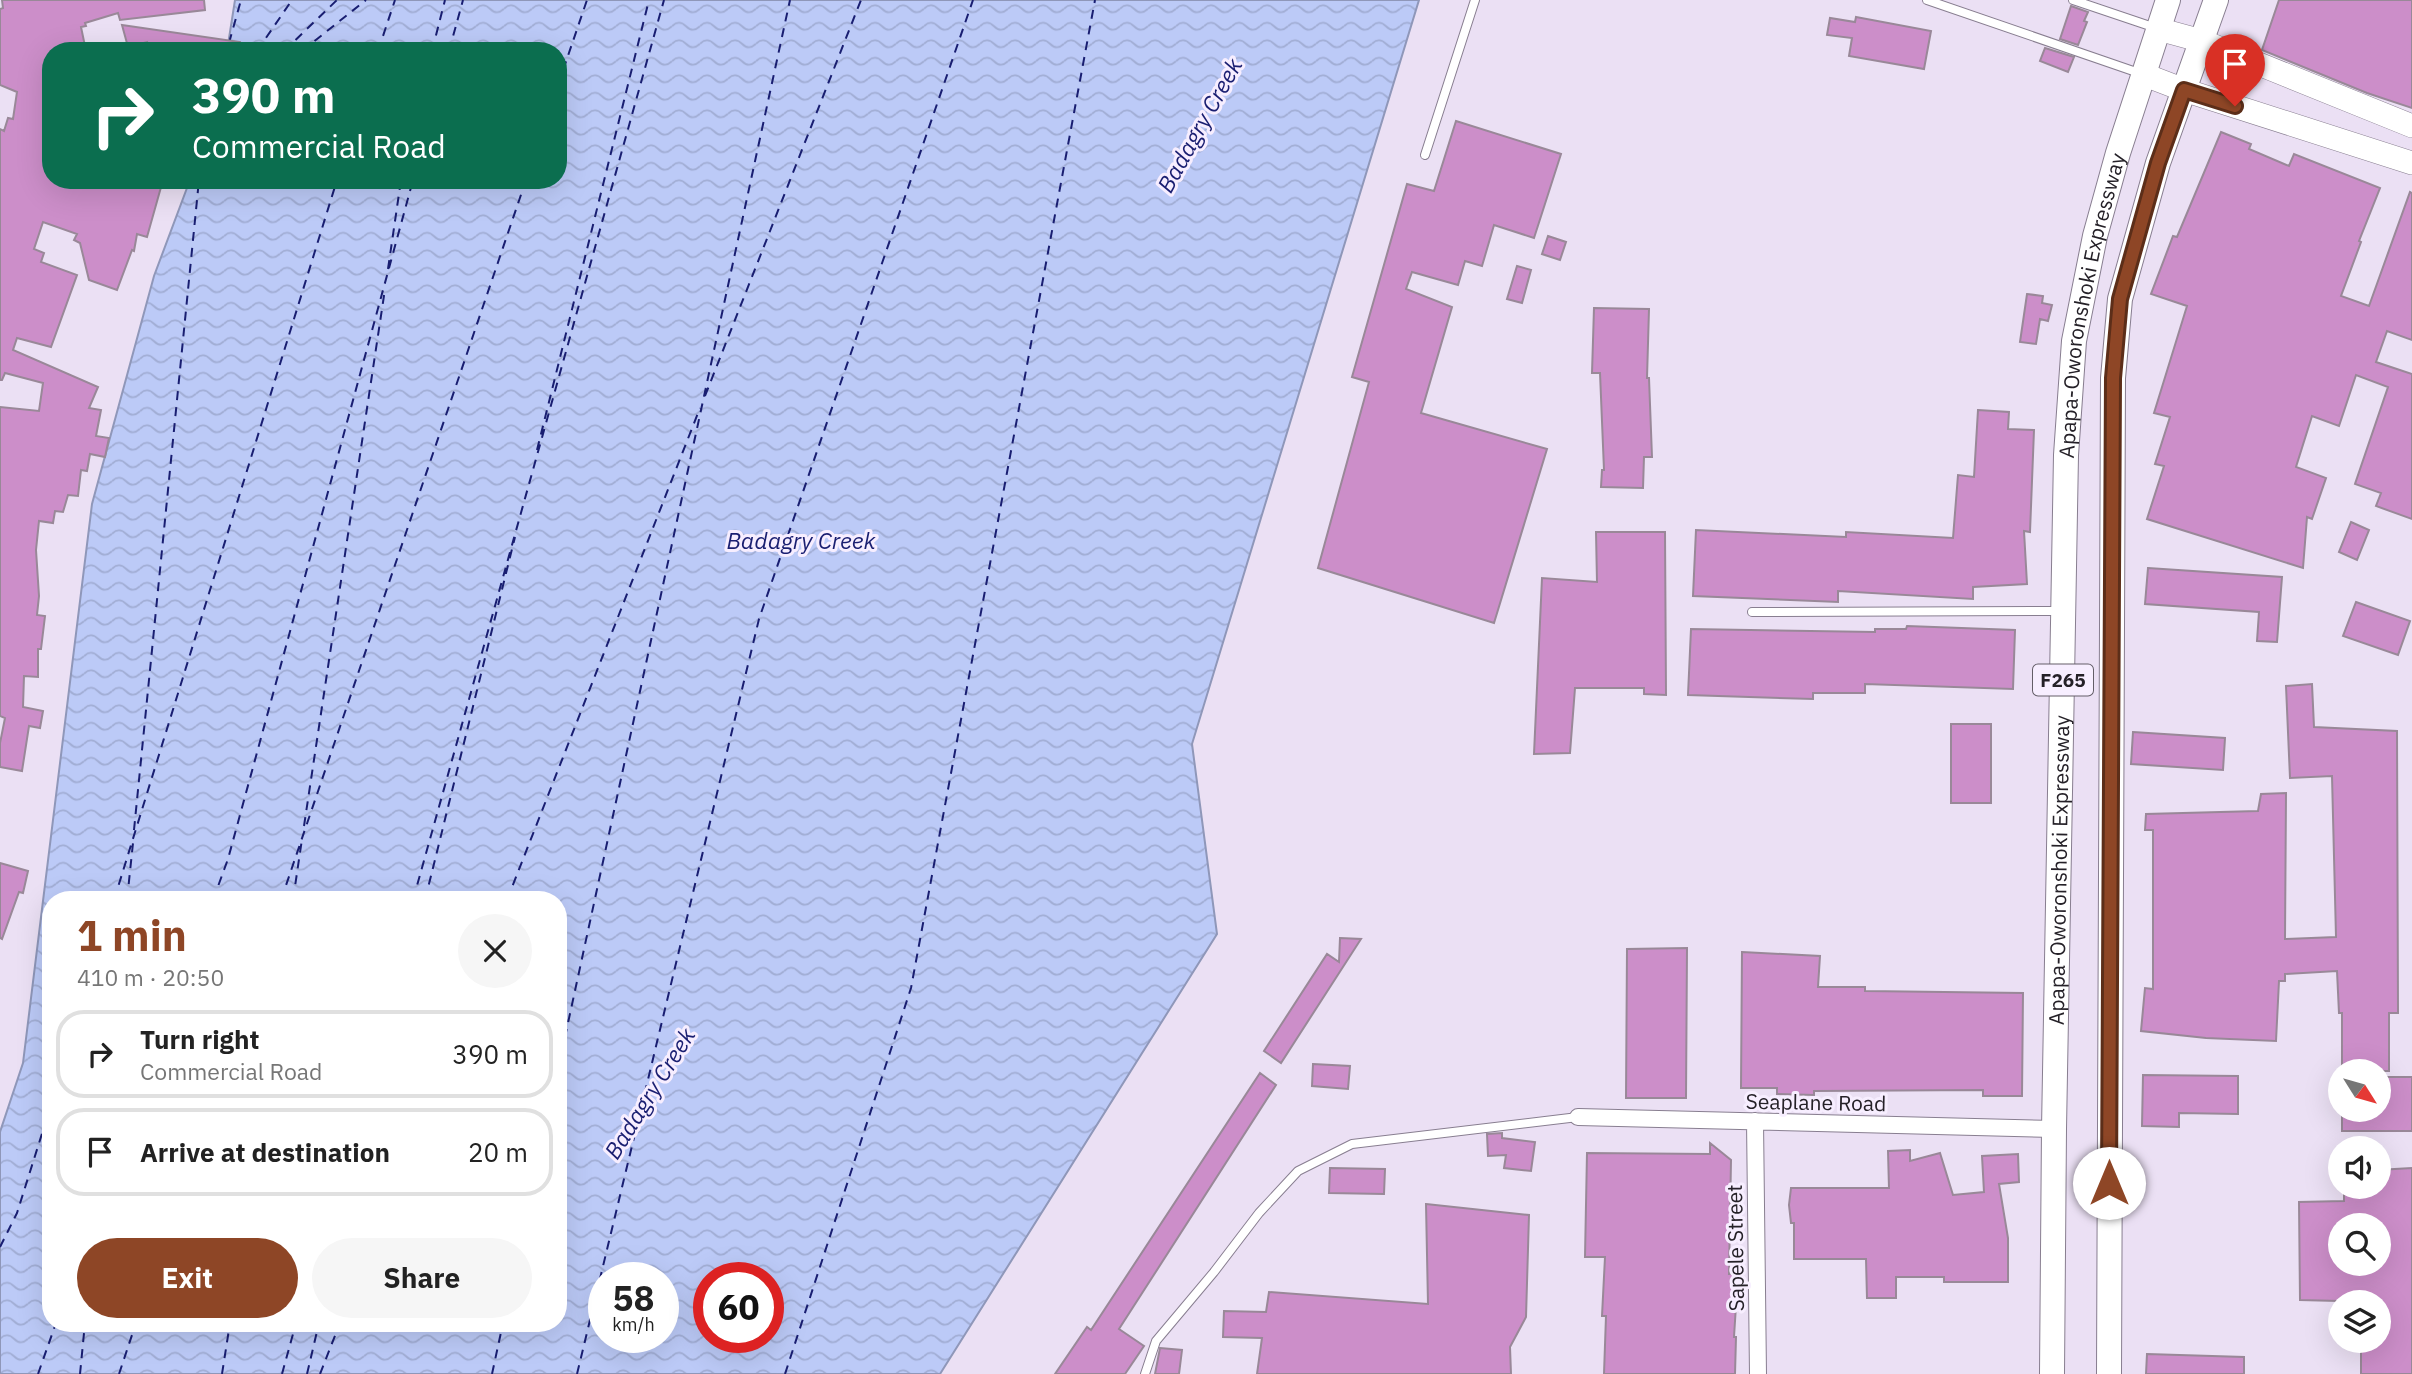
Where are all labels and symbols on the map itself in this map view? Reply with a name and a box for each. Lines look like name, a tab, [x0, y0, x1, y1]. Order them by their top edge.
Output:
pin	[2205, 34, 2265, 106]
water label: Badagry Creek	[1150, 52, 1249, 197]
street label: Apapa-Oworonshoki Expressway	[2052, 149, 2131, 459]
water label: Badagry Creek	[727, 525, 877, 555]
road number: F265	[2033, 664, 2093, 695]
street label: Apapa-Oworonshoki Expressway	[2042, 714, 2075, 1025]
water label: Badagry Creek	[597, 1021, 702, 1164]
north arrow	[2328, 1059, 2390, 1122]
street label: Seaplane Road	[1745, 1087, 1887, 1117]
position arrow	[2072, 1146, 2146, 1220]
street label: Sapele Street	[1720, 1184, 1750, 1312]
speed limit sign: 60	[693, 1262, 784, 1353]

